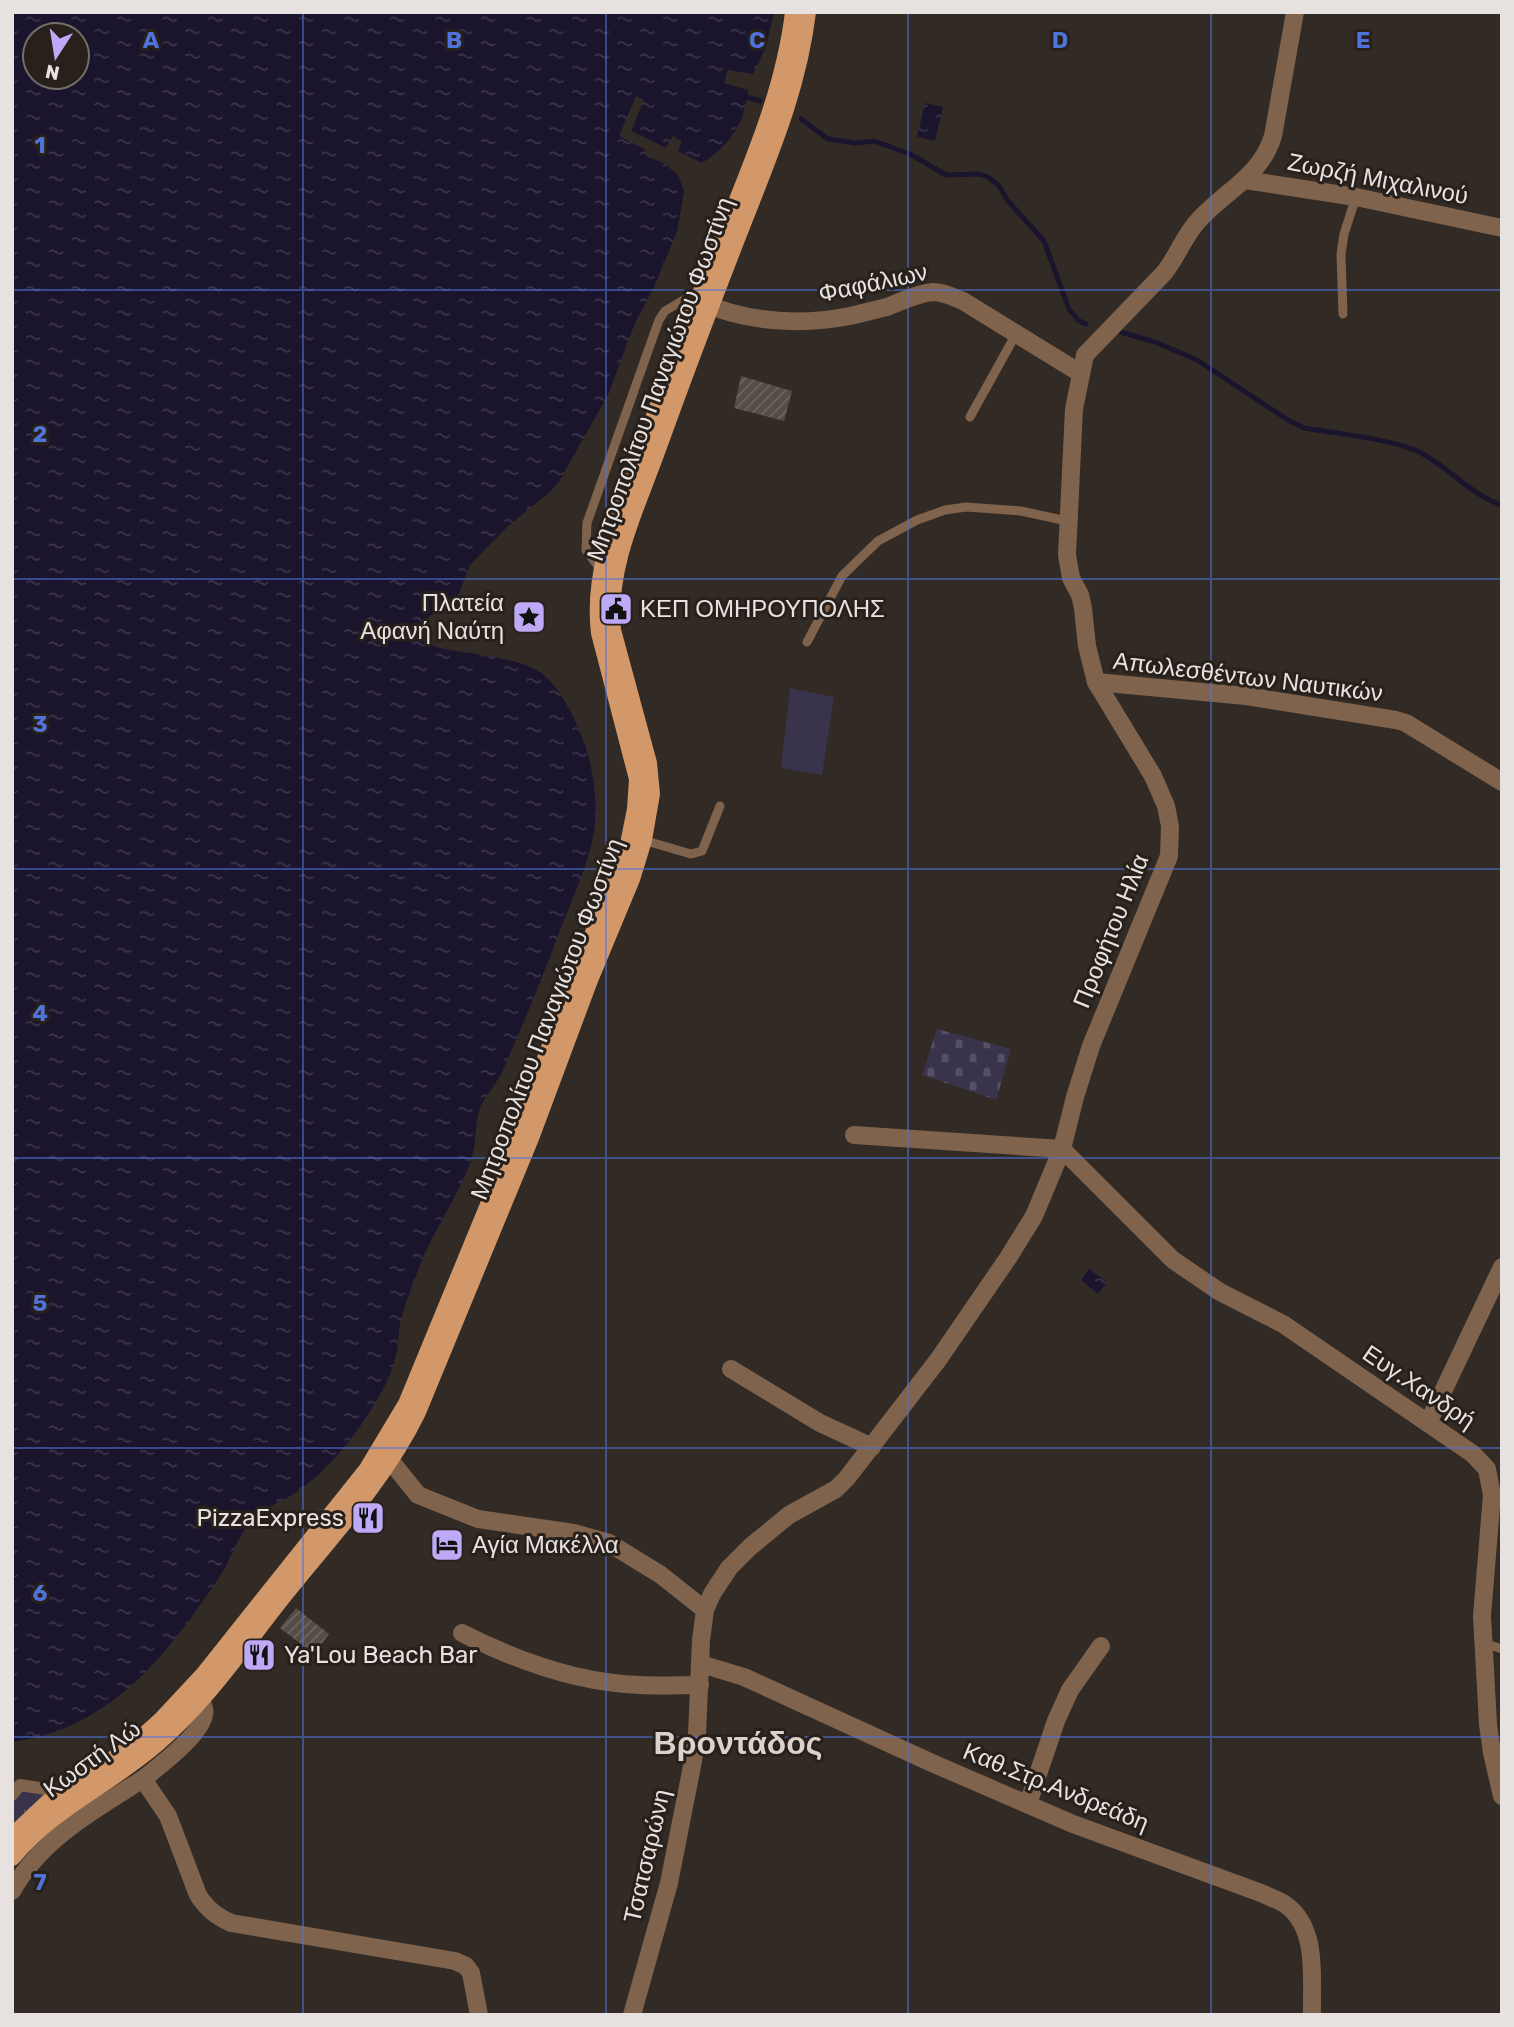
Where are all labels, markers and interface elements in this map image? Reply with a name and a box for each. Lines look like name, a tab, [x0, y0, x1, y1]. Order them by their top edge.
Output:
north arrow	[21, 21, 91, 91]
text: A	[143, 26, 160, 54]
text: B	[446, 26, 462, 54]
text: C	[749, 26, 765, 54]
text: D	[1052, 26, 1068, 54]
text: E	[1356, 26, 1370, 54]
text: N	[43, 59, 62, 85]
text: 1	[34, 131, 46, 159]
street label: Ζωρζή Μιχαλινού	[1285, 148, 1471, 210]
street label: Μητροπολίτου Παναγιώτου Φωστίνη	[581, 194, 739, 564]
street label: Φαφάλιων	[816, 258, 930, 308]
text: 2	[33, 420, 47, 448]
place label: Πλατεία Αφανή Ναύτη	[360, 589, 504, 645]
public building icon: ΚΕΠ ΟΜΗΡΟΥΠΟΛΗΣ	[597, 590, 635, 628]
place label: ΚΕΠ ΟΜΗΡΟΥΠΟΛΗΣ	[640, 595, 885, 623]
place icon: Πλατεία Αφανή Ναύτη	[510, 598, 548, 636]
street label: Απωλεσθέντων Ναυτικών	[1112, 647, 1384, 707]
text: 3	[32, 710, 48, 738]
street label: Μητροπολίτου Παναγιώτου Φωστίνη	[465, 834, 629, 1204]
street label: Προφήτου Ηλία	[1067, 850, 1155, 1012]
text: 4	[32, 999, 48, 1027]
text: 5	[33, 1289, 48, 1317]
street label: Ευγ.Χανδρή	[1358, 1339, 1480, 1435]
restaurant icon: PizzaExpress	[349, 1499, 387, 1537]
place label: PizzaExpress	[197, 1504, 344, 1532]
hotel icon: Αγία Μακέλλα	[428, 1526, 466, 1564]
place label: Αγία Μακέλλα	[472, 1531, 619, 1559]
text: 6	[33, 1579, 48, 1607]
restaurant icon: Ya'Lou Beach Bar	[240, 1636, 278, 1674]
place label: Ya'Lou Beach Bar	[284, 1641, 477, 1669]
street label: Κωστή Λώ	[38, 1715, 146, 1803]
district label: Βροντάδος	[654, 1724, 822, 1762]
street label: Καθ.Στρ.Ανδρεάδη	[959, 1737, 1153, 1837]
street label: Τσατσαρώνη	[618, 1786, 676, 1926]
text: 7	[33, 1868, 47, 1896]

